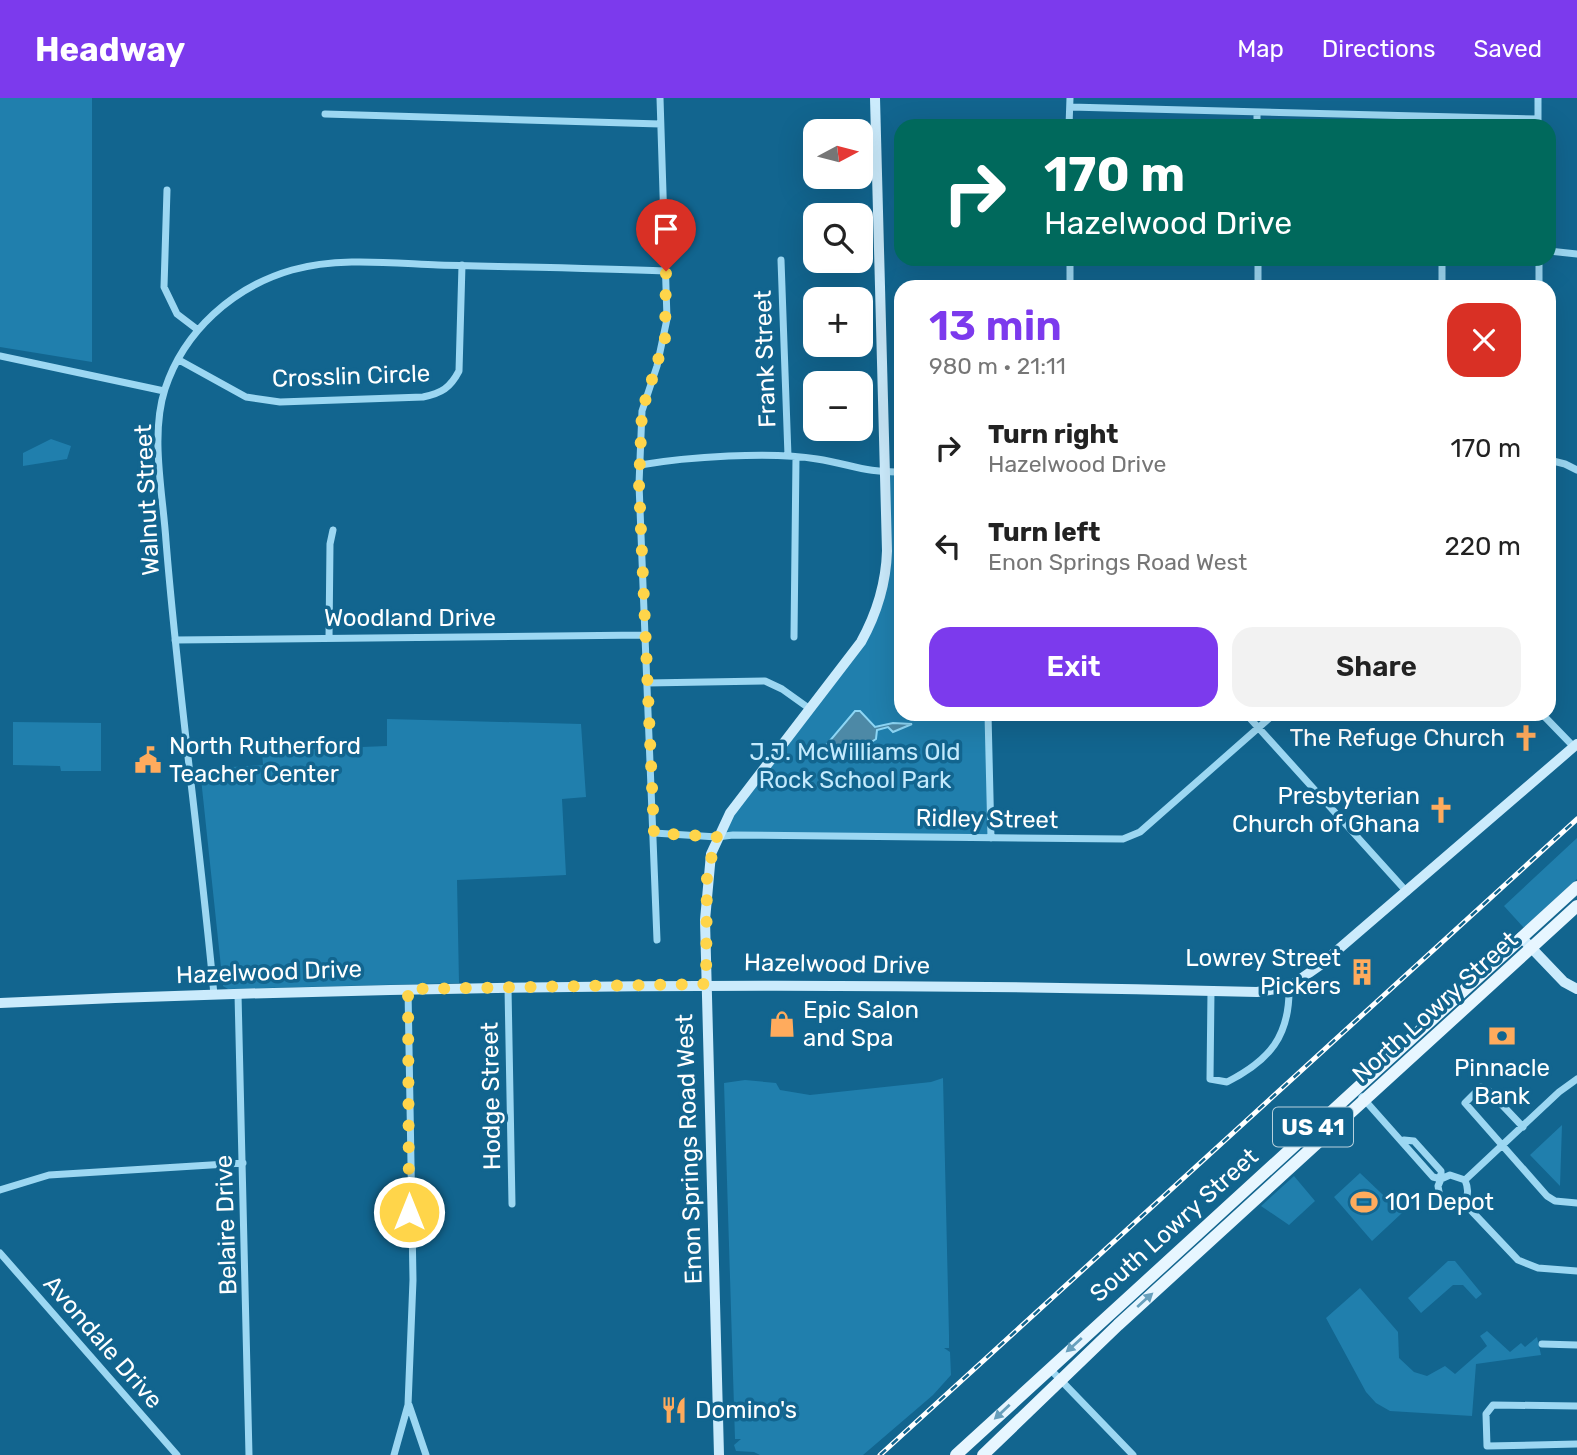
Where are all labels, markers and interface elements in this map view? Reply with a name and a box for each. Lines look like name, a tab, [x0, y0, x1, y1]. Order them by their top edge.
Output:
text: Headway	[35, 30, 185, 69]
text: Map	[1237, 35, 1284, 63]
text: Directions	[1322, 35, 1435, 63]
text: Saved	[1473, 35, 1542, 63]
north arrow	[803, 119, 873, 189]
map controls	[803, 119, 873, 441]
text: 170 m	[1044, 145, 1185, 203]
icon: right	[929, 147, 1020, 238]
pin	[636, 199, 696, 271]
button: search	[803, 203, 873, 273]
text: Hazelwood Drive	[1044, 204, 1292, 242]
icon: arrive	[647, 210, 685, 248]
button: +	[803, 287, 873, 357]
street label: Frank Street	[749, 290, 781, 428]
text: 13 min	[929, 301, 1062, 351]
button: close	[1447, 303, 1521, 377]
text: 980 m · 21:11	[929, 352, 1066, 380]
street label: Crosslin Circle	[271, 359, 431, 393]
button: −	[803, 371, 873, 441]
text: Turn right	[988, 419, 1118, 450]
street label: Walnut Street	[129, 424, 165, 576]
icon: right	[929, 429, 967, 467]
text: 170 m	[1451, 433, 1521, 464]
text: Hazelwood Drive	[988, 450, 1166, 478]
text: Turn left	[988, 517, 1100, 548]
icon: left	[929, 527, 967, 565]
text: 220 m	[1444, 531, 1521, 562]
text: Enon Springs Road West	[988, 548, 1247, 576]
street label: Woodland Drive	[324, 604, 496, 632]
button: Exit	[929, 627, 1218, 707]
button: Share	[1232, 627, 1521, 707]
church icon: The Refuge Church	[1511, 723, 1541, 753]
place label: The Refuge Church	[1290, 724, 1505, 752]
place label: North Rutherford Teacher Center	[169, 732, 361, 788]
park label: J.J. McWilliams Old Rock School Park	[749, 738, 961, 794]
public building icon: North Rutherford Teacher Center	[133, 745, 163, 775]
place label: Presbyterian Church of Ghana	[1232, 782, 1420, 838]
church icon: Presbyterian Church of Ghana	[1426, 795, 1456, 825]
street label: Ridley Street	[916, 804, 1058, 834]
street label: North Lowry Street	[1347, 926, 1523, 1088]
place label: Lowrey Street Pickers	[1185, 944, 1341, 1000]
street label: Hazelwood Drive	[744, 948, 930, 980]
street label: Hazelwood Drive	[176, 955, 362, 989]
building icon: Lowrey Street Pickers	[1347, 957, 1377, 987]
place label: Epic Salon and Spa	[803, 996, 919, 1052]
shop icon: Epic Salon and Spa	[767, 1009, 797, 1039]
street label: Enon Springs Road West	[670, 1013, 708, 1285]
bank icon: Pinnacle Bank	[1487, 1021, 1517, 1051]
street label: Hodge Street	[476, 1022, 506, 1170]
place label: Pinnacle Bank	[1454, 1054, 1550, 1110]
road number: US 41	[1273, 1108, 1353, 1146]
street label: South Lowry Street	[1084, 1142, 1264, 1308]
street label: Belaire Drive	[210, 1154, 242, 1296]
position arrow	[372, 1175, 446, 1249]
sports icon: 101 Depot	[1349, 1187, 1379, 1217]
place label: 101 Depot	[1385, 1188, 1494, 1216]
street label: Avondale Drive	[38, 1270, 168, 1414]
one-way arrow	[1136, 1292, 1154, 1308]
one-way arrow	[1066, 1337, 1083, 1353]
restaurant icon: Domino's	[659, 1395, 689, 1425]
place label: Domino's	[695, 1396, 797, 1424]
one-way arrow	[994, 1403, 1011, 1420]

